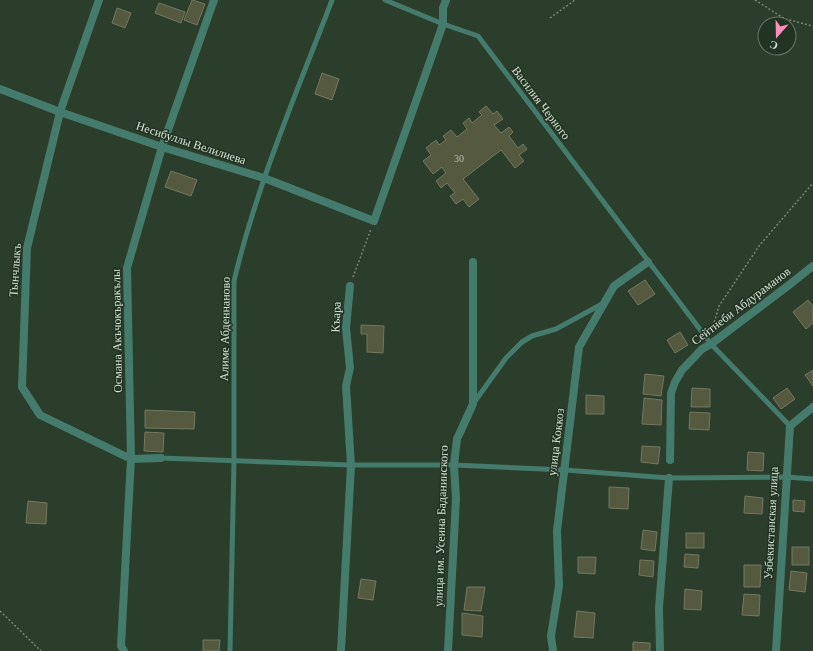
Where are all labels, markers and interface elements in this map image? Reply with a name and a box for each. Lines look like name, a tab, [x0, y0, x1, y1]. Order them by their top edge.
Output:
north arrow	[757, 16, 797, 56]
text: С	[768, 38, 779, 52]
street label: Василия Черного	[509, 64, 573, 142]
street label: Несибуллы Велилиева	[134, 119, 248, 168]
house number: 30	[454, 153, 464, 164]
street label: Тынчлыкъ	[6, 243, 24, 297]
street label: Сейтнеби Абдураманов	[689, 264, 794, 348]
street label: Османа Акъчокъракълы	[109, 269, 125, 393]
street label: Алиме Абденнаново	[217, 277, 233, 381]
street label: Къара	[328, 301, 344, 333]
street label: улица Коккоз	[545, 407, 567, 477]
street label: улица им. Усеина Баданинского	[431, 445, 451, 607]
street label: Узбекистанская улица	[761, 466, 781, 580]

